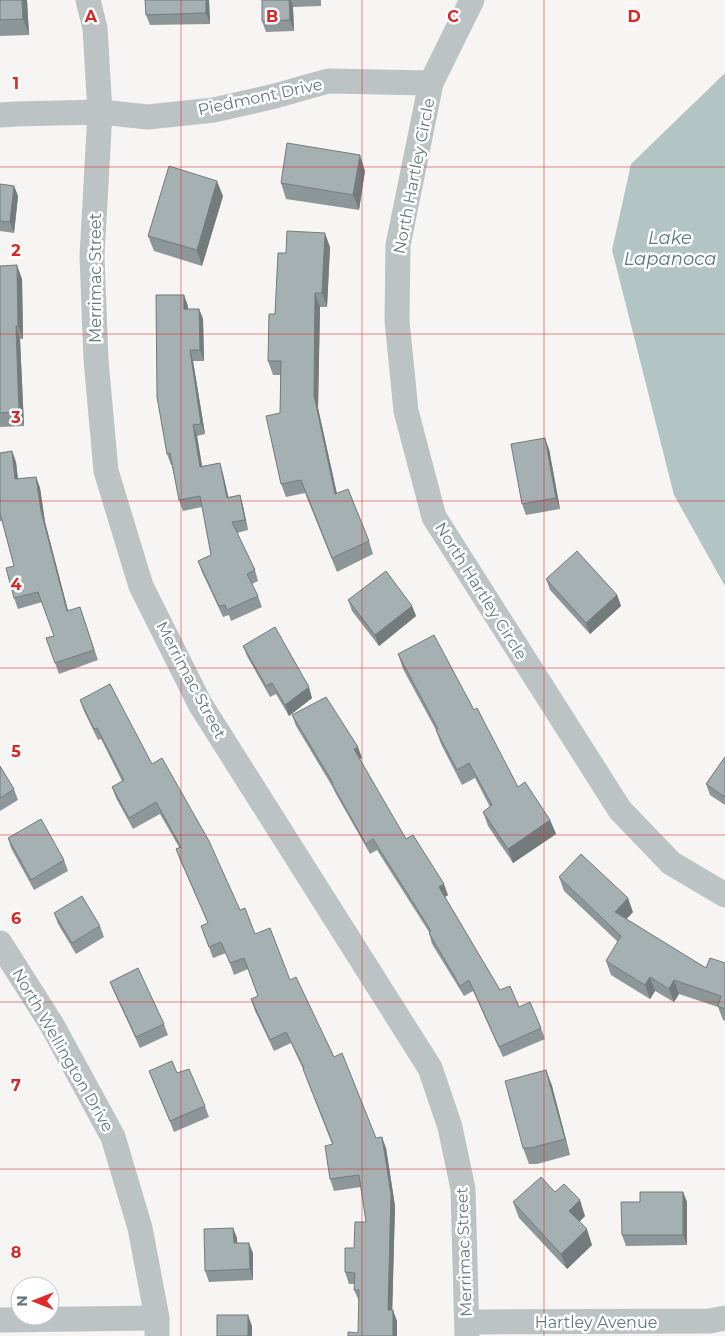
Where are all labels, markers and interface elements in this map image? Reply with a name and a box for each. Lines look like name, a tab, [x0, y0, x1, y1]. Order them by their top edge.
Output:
text: A	[84, 7, 98, 26]
text: B	[266, 7, 278, 26]
text: C	[447, 7, 459, 26]
text: D	[627, 7, 641, 26]
text: 1	[13, 74, 19, 93]
street label: Piedmont Drive	[196, 75, 324, 119]
street label: North Hartley Circle	[390, 97, 438, 255]
street label: Merrimac Street	[86, 213, 105, 343]
water label: Lake Lapanoca	[624, 227, 716, 270]
text: 2	[11, 241, 21, 260]
text: 3	[10, 408, 21, 427]
street label: North Hartley Circle	[431, 519, 531, 663]
text: 4	[10, 575, 22, 594]
street label: Merrimac Street	[152, 618, 230, 742]
text: 5	[11, 742, 21, 761]
text: 6	[11, 909, 21, 928]
street label: North Wellington Drive	[8, 965, 118, 1135]
text: 7	[11, 1076, 21, 1095]
street label: Merrimac Street	[452, 1186, 476, 1317]
text: 8	[11, 1243, 21, 1262]
north arrow	[10, 1276, 60, 1326]
text: N	[13, 1295, 31, 1307]
street label: Hartley Avenue	[535, 1313, 657, 1332]

